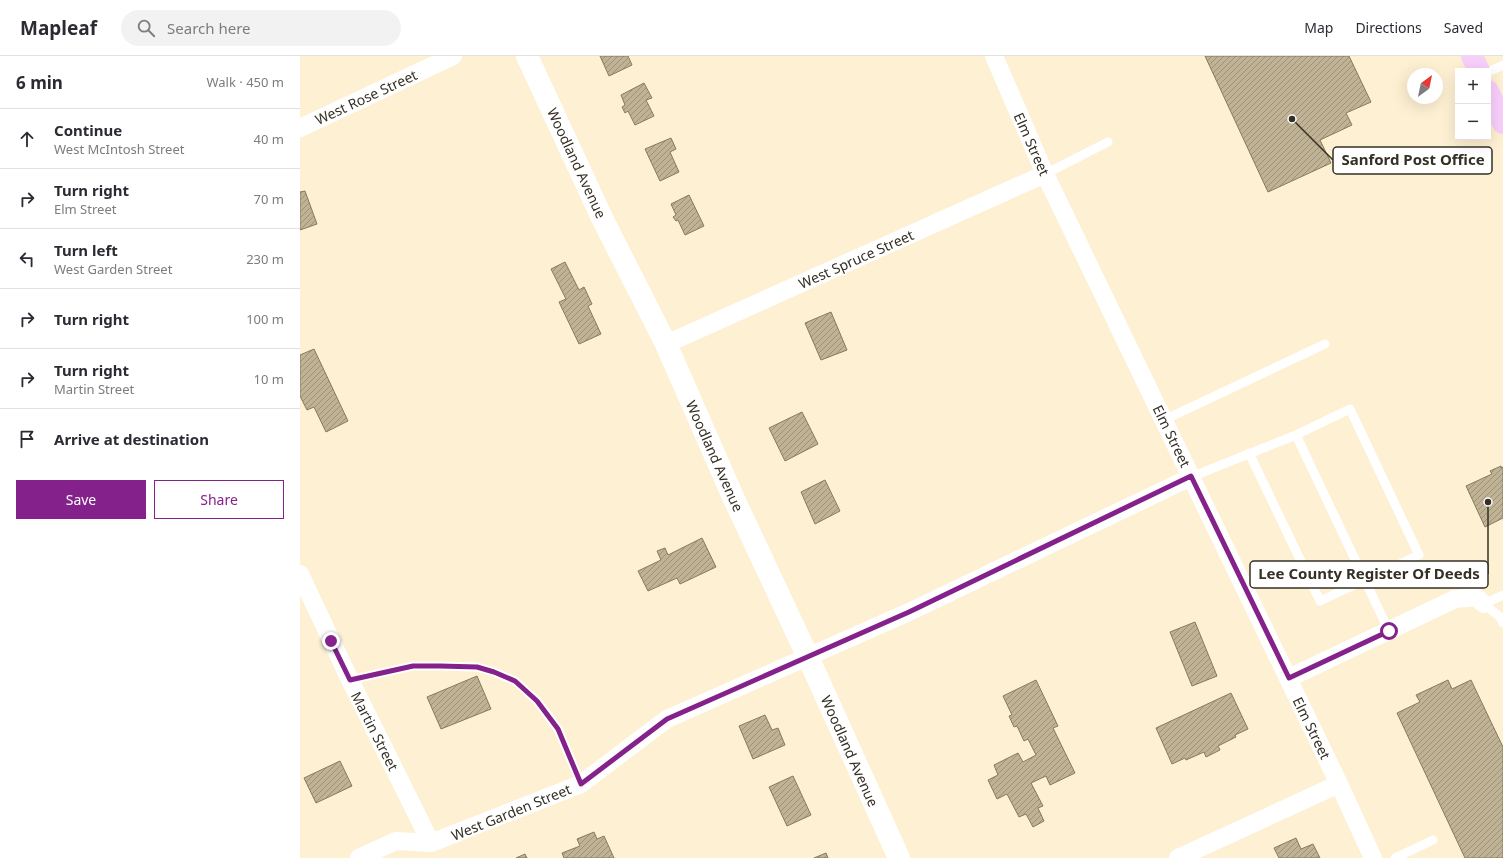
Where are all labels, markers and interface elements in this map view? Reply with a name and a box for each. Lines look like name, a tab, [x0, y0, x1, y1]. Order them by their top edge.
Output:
search box	[121, 10, 401, 46]
text: Mapleaf	[20, 15, 97, 41]
icon: search	[135, 17, 157, 39]
text: Search here	[167, 18, 251, 38]
text: Map	[1304, 18, 1333, 37]
text: Directions	[1355, 18, 1422, 37]
text: Saved	[1444, 18, 1483, 37]
street label: West Rose Street	[312, 65, 420, 129]
north arrow	[1407, 68, 1443, 104]
map controls	[1455, 68, 1491, 140]
button: +	[1455, 68, 1491, 104]
text: 6 min	[16, 71, 63, 94]
text: Walk · 450 m	[206, 73, 284, 91]
button: −	[1455, 104, 1491, 140]
street label: Woodland Avenue	[543, 105, 611, 221]
street label: Elm Street	[1010, 109, 1054, 179]
text: Continue	[54, 120, 122, 140]
icon: ahead	[16, 128, 38, 150]
text: 40 m	[254, 130, 284, 148]
text: West McIntosh Street	[54, 140, 184, 158]
callout: Sanford Post Office	[1333, 147, 1492, 174]
text: Sanford Post Office	[1341, 149, 1485, 169]
text: Turn right	[54, 180, 129, 200]
icon: right	[16, 188, 38, 210]
text: 70 m	[254, 190, 284, 208]
text: Elm Street	[54, 200, 116, 218]
street label: West Spruce Street	[795, 225, 917, 293]
text: Turn left	[54, 240, 118, 260]
icon: left	[16, 248, 38, 270]
text: 230 m	[246, 250, 284, 268]
text: West Garden Street	[54, 260, 172, 278]
icon: right	[16, 308, 38, 330]
text: Turn right	[54, 309, 129, 329]
text: 100 m	[246, 310, 284, 328]
text: Turn right	[54, 360, 129, 380]
icon: right	[16, 368, 38, 390]
text: 10 m	[254, 370, 284, 388]
text: Martin Street	[54, 380, 134, 398]
street label: Woodland Avenue	[682, 397, 748, 515]
street label: Elm Street	[1149, 402, 1195, 470]
icon: arrive	[16, 428, 38, 450]
text: Arrive at destination	[54, 429, 209, 449]
button: Save	[16, 480, 146, 519]
button: Share	[154, 480, 284, 519]
callout: Lee County Register Of Deeds	[1250, 561, 1488, 588]
text: Lee County Register Of Deeds	[1258, 563, 1480, 583]
route start	[1380, 622, 1398, 640]
route end	[322, 632, 340, 650]
street label: Martin Street	[347, 688, 403, 774]
street label: Woodland Avenue	[817, 692, 883, 810]
street label: Elm Street	[1289, 694, 1335, 762]
street label: West Garden Street	[448, 779, 574, 845]

